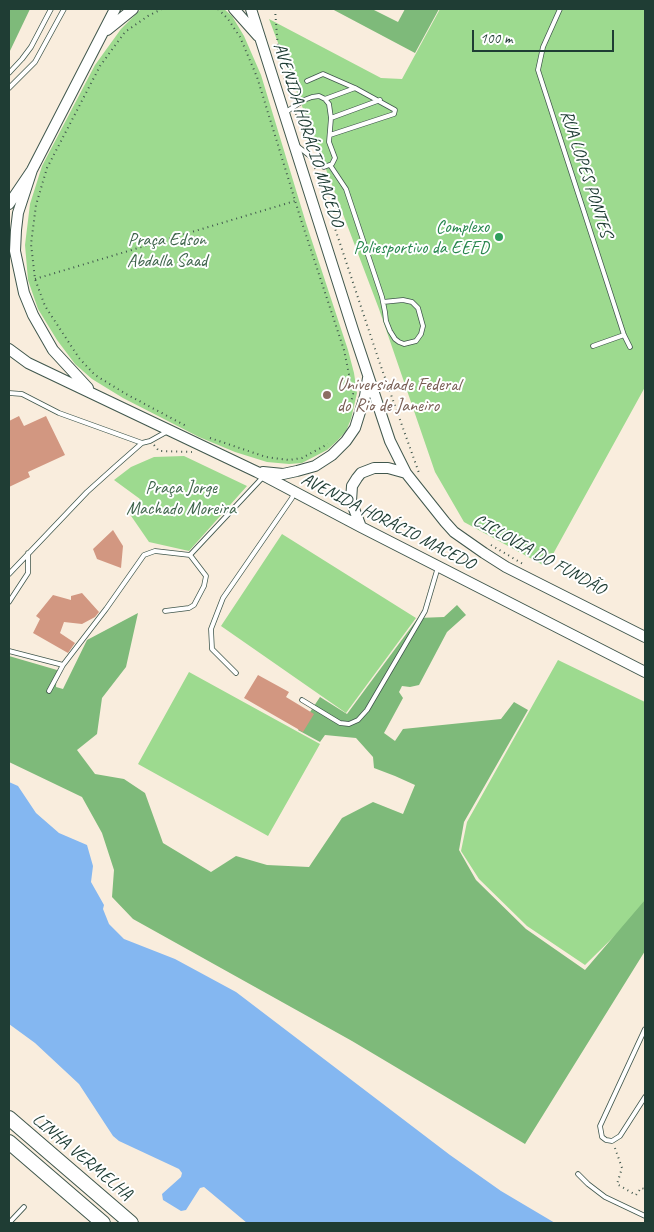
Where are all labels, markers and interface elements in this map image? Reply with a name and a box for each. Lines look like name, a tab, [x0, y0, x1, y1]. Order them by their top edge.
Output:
scale bar	[474, 20, 616, 52]
text: 100 m	[480, 29, 512, 48]
street label: AVENIDA HORÁCIO MACEDO	[268, 40, 348, 230]
street label: RUA LOPES PONTES	[555, 108, 617, 240]
place label: Complexo Poliesportivo da EEFD	[354, 216, 489, 258]
park label: Praça Edson Abdalla Saad	[127, 229, 207, 272]
marker: Complexo Poliesportivo da EEFD	[493, 231, 505, 243]
place label: Universidade Federal do Rio de Janeiro	[337, 374, 461, 416]
marker: Universidade Federal do Rio de Janeiro	[321, 389, 333, 401]
street label: AVENIDA HORÁCIO MACEDO	[298, 469, 478, 575]
park label: Praça Jorge Machado Moreira	[126, 477, 236, 520]
street label: CICLOVIA DO FUNDÃO	[469, 510, 609, 600]
street label: LINHA VERMELHA	[28, 1109, 136, 1205]

